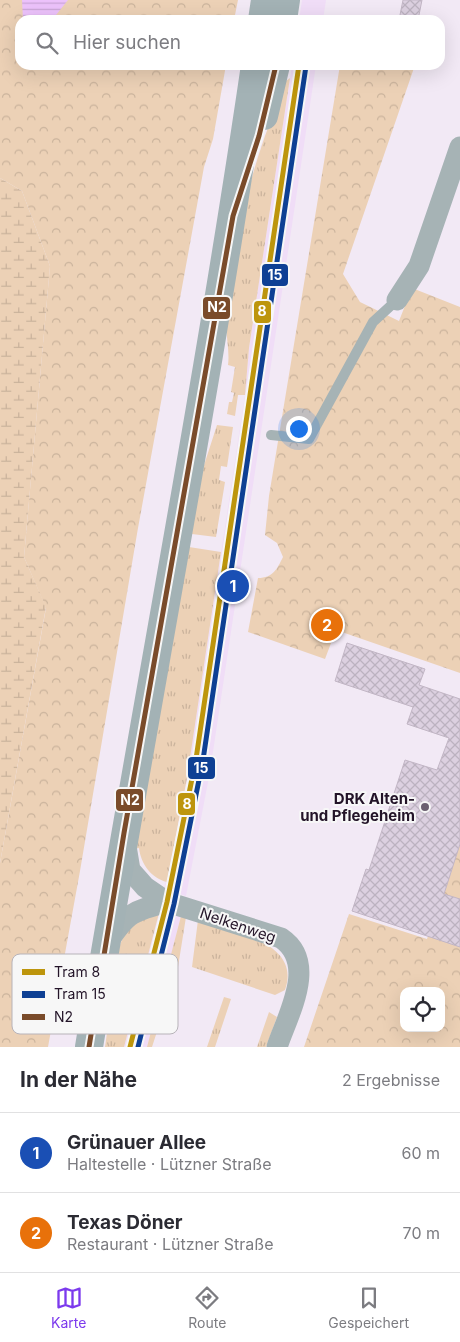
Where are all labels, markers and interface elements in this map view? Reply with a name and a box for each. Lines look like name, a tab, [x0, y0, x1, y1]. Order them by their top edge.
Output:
search box	[15, 15, 445, 70]
icon: search	[33, 29, 61, 57]
text: Hier suchen	[73, 31, 181, 54]
line badge: 15	[261, 263, 289, 287]
text: 15	[268, 266, 283, 283]
line badge: N2	[202, 296, 231, 320]
text: N2	[207, 298, 227, 315]
line badge: 8	[253, 300, 272, 324]
text: 8	[257, 302, 267, 319]
your location	[286, 416, 312, 442]
pin: 1	[217, 567, 249, 605]
pin: 2	[311, 606, 343, 644]
line badge: 15	[187, 756, 216, 780]
text: 15	[194, 759, 209, 776]
line badge: N2	[115, 788, 144, 812]
place label: DRK Alten- und Pflegeheim	[300, 789, 415, 825]
text: N2	[120, 791, 140, 808]
line badge: 8	[177, 792, 196, 816]
text: 8	[182, 795, 192, 812]
marker: DRK Alten- und Pflegeheim	[419, 801, 431, 813]
street label: Nelkenweg	[197, 903, 279, 947]
legend	[12, 954, 178, 1034]
text: Tram 8	[54, 963, 100, 980]
text: Tram 15	[54, 985, 106, 1002]
map controls	[400, 987, 445, 1032]
button: locate	[400, 987, 445, 1032]
text: N2	[54, 1008, 73, 1025]
text: In der Nähe	[20, 1067, 137, 1092]
text: 2 Ergebnisse	[342, 1070, 440, 1090]
text: Grünauer Allee	[67, 1131, 206, 1154]
text: 1	[33, 1143, 39, 1163]
text: 60 m	[401, 1143, 440, 1163]
text: Haltestelle · Lützner Straße	[67, 1154, 272, 1174]
text: Texas Döner	[67, 1211, 183, 1234]
text: 2	[31, 1223, 41, 1243]
text: 70 m	[403, 1223, 440, 1243]
text: Restaurant · Lützner Straße	[67, 1234, 273, 1254]
tab: Karte	[51, 1284, 86, 1331]
tab: Route	[188, 1284, 226, 1331]
tab: Gespeichert	[328, 1284, 409, 1331]

